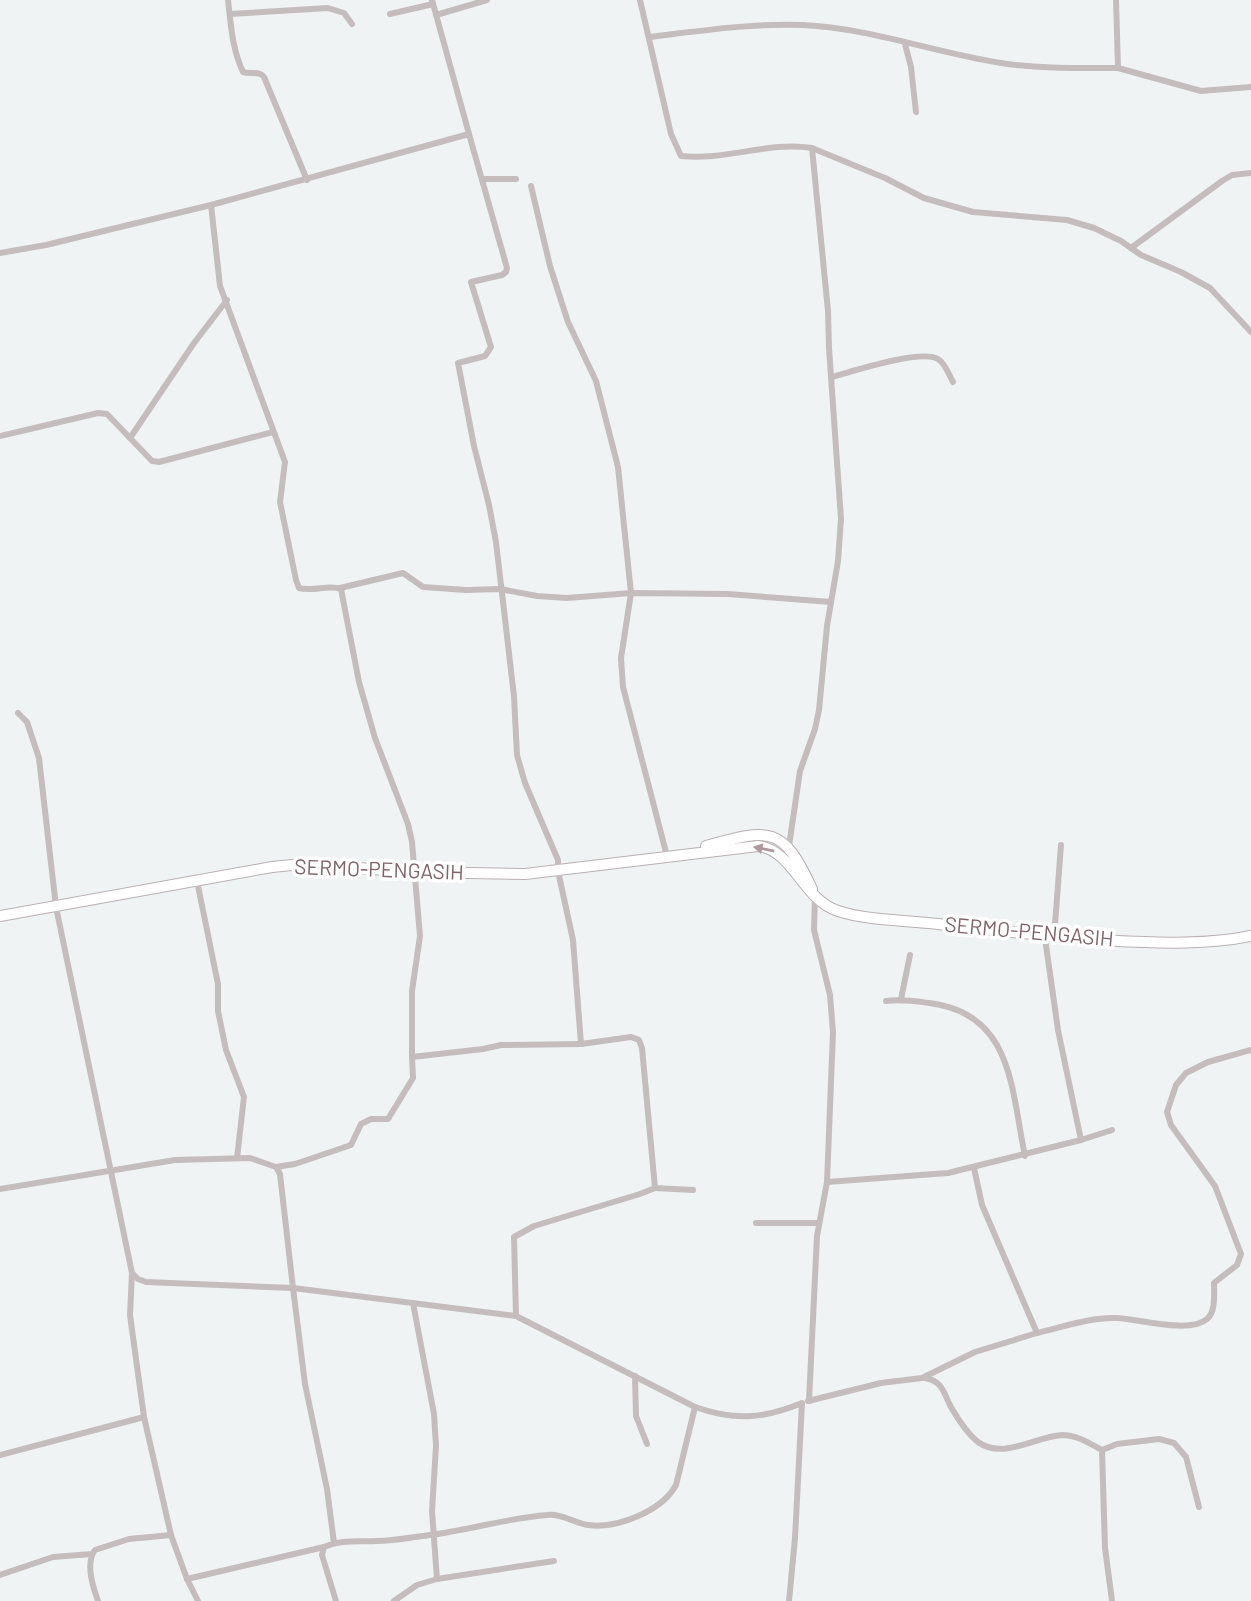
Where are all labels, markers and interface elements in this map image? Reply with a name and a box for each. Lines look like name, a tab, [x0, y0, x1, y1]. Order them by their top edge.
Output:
one-way arrow	[753, 843, 775, 854]
street label: SERMO-PENGASIH	[294, 853, 464, 884]
street label: SERMO-PENGASIH	[944, 911, 1115, 950]

